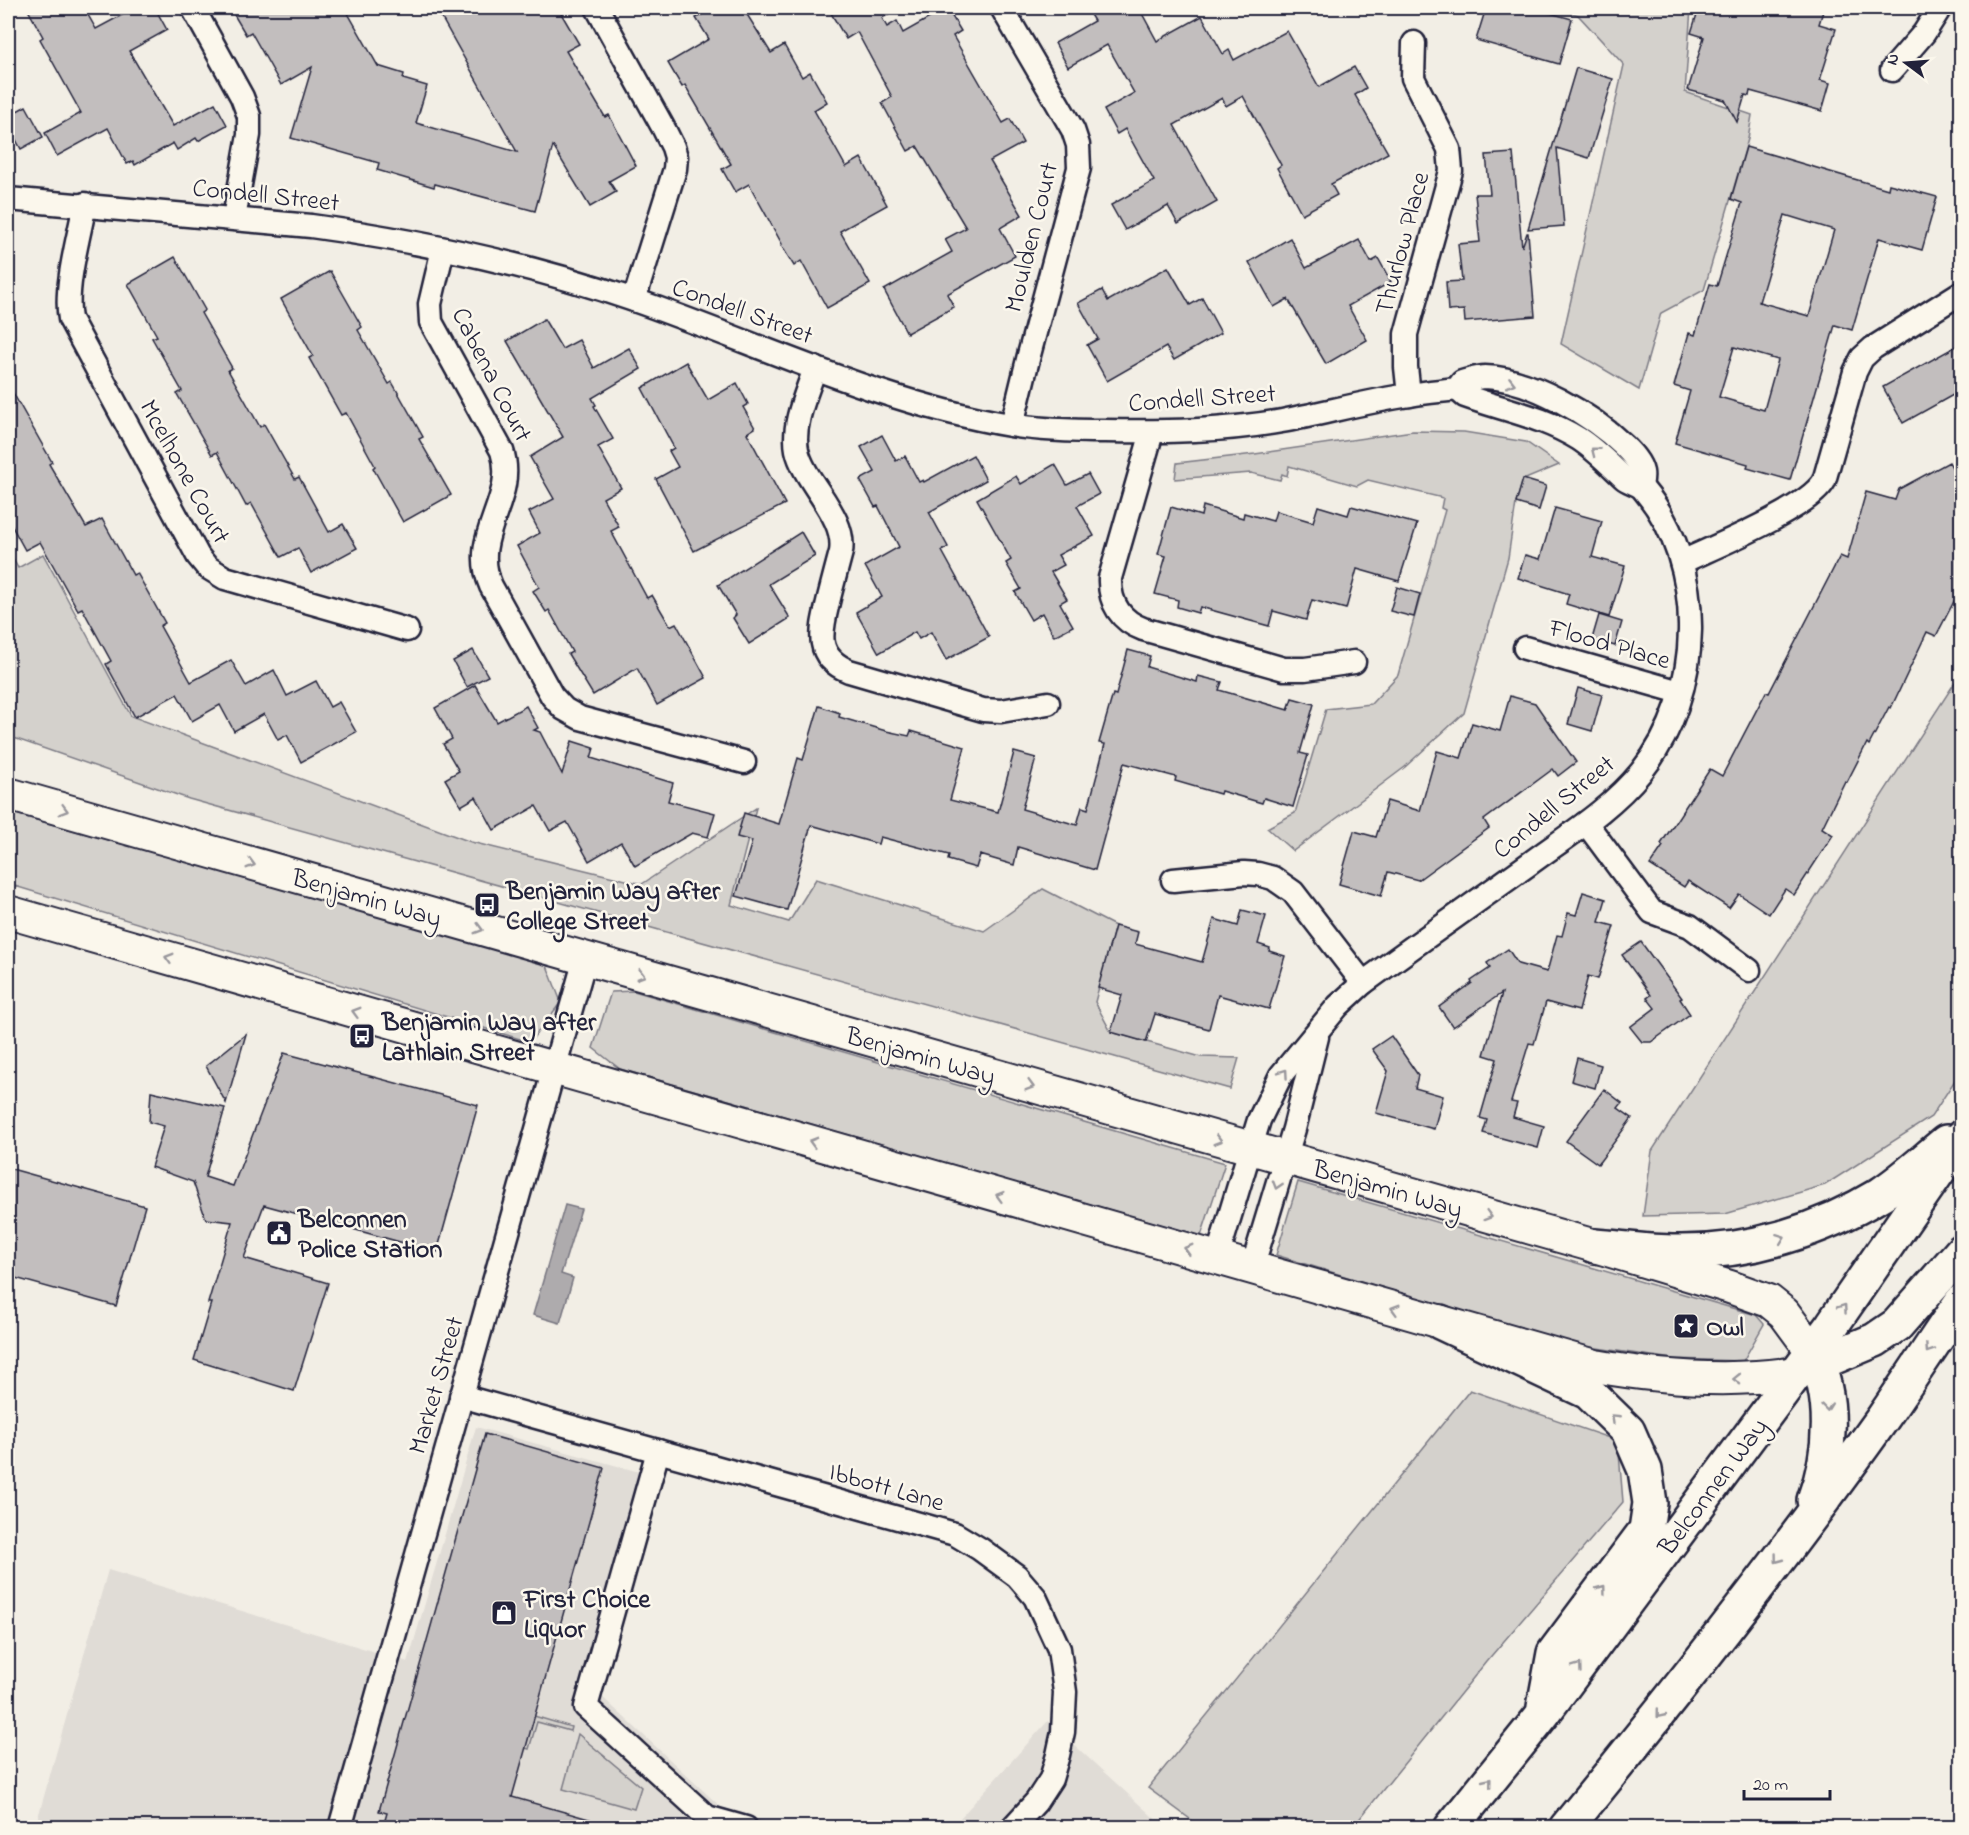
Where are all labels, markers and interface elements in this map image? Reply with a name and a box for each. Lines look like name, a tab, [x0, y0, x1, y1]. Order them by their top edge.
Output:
north arrow	[1876, 33, 1936, 93]
text: N	[1880, 51, 1907, 68]
street label: Moulden Court	[996, 158, 1070, 317]
street label: Thurlow Place	[1367, 168, 1441, 320]
street label: Condell Street	[190, 170, 341, 224]
street label: Condell Street	[666, 270, 818, 356]
street label: Cabena Court	[440, 301, 541, 449]
one-way arrow	[1506, 375, 1516, 388]
street label: Condell Street	[1127, 376, 1277, 424]
street label: Mcelhone Court	[128, 393, 239, 552]
one-way arrow	[1591, 447, 1602, 458]
street label: Flood Place	[1543, 610, 1675, 681]
street label: Condell Street	[1486, 747, 1624, 870]
one-way arrow	[58, 803, 69, 815]
one-way arrow	[245, 857, 256, 869]
street label: Benjamin Way	[286, 860, 445, 939]
place label: Benjamin Way after College Street	[505, 874, 721, 943]
bus stop icon: Benjamin Way after College Street	[472, 890, 502, 920]
one-way arrow	[473, 922, 484, 934]
one-way arrow	[164, 953, 175, 965]
one-way arrow	[635, 968, 646, 980]
place label: Benjamin Way after Lathlain Street	[381, 1005, 597, 1073]
one-way arrow	[351, 1007, 362, 1019]
street label: Benjamin Way	[840, 1018, 999, 1097]
bus stop icon: Benjamin Way after Lathlain Street	[347, 1021, 377, 1051]
one-way arrow	[1276, 1069, 1287, 1080]
one-way arrow	[1025, 1079, 1035, 1091]
one-way arrow	[1212, 1133, 1223, 1145]
one-way arrow	[808, 1137, 819, 1149]
street label: Benjamin Way	[1307, 1151, 1466, 1230]
one-way arrow	[1272, 1179, 1284, 1190]
one-way arrow	[995, 1191, 1006, 1203]
place label: Belconnen Police Station	[297, 1202, 442, 1270]
one-way arrow	[1482, 1209, 1493, 1221]
public building icon: Belconnen Police Station	[264, 1218, 294, 1248]
one-way arrow	[1775, 1233, 1786, 1245]
one-way arrow	[1183, 1244, 1194, 1256]
one-way arrow	[1390, 1304, 1401, 1316]
one-way arrow	[1836, 1304, 1847, 1315]
place label: Owl	[1706, 1310, 1744, 1348]
place icon: Owl	[1671, 1311, 1701, 1341]
street label: Market Street	[400, 1312, 476, 1459]
one-way arrow	[1925, 1343, 1936, 1354]
one-way arrow	[1733, 1372, 1742, 1385]
one-way arrow	[1820, 1402, 1833, 1411]
street label: Belconnen Way	[1649, 1411, 1779, 1565]
one-way arrow	[1612, 1415, 1623, 1426]
street label: Ibbott Lane	[824, 1454, 949, 1524]
one-way arrow	[1775, 1552, 1786, 1563]
place label: First Choice Liquor	[522, 1582, 651, 1650]
one-way arrow	[1595, 1584, 1606, 1595]
shop icon: First Choice Liquor	[489, 1598, 519, 1628]
one-way arrow	[1570, 1663, 1581, 1674]
one-way arrow	[1656, 1707, 1667, 1718]
scale bar	[1744, 1763, 1830, 1801]
text: 20 m	[1753, 1773, 1788, 1799]
one-way arrow	[1481, 1778, 1492, 1789]

